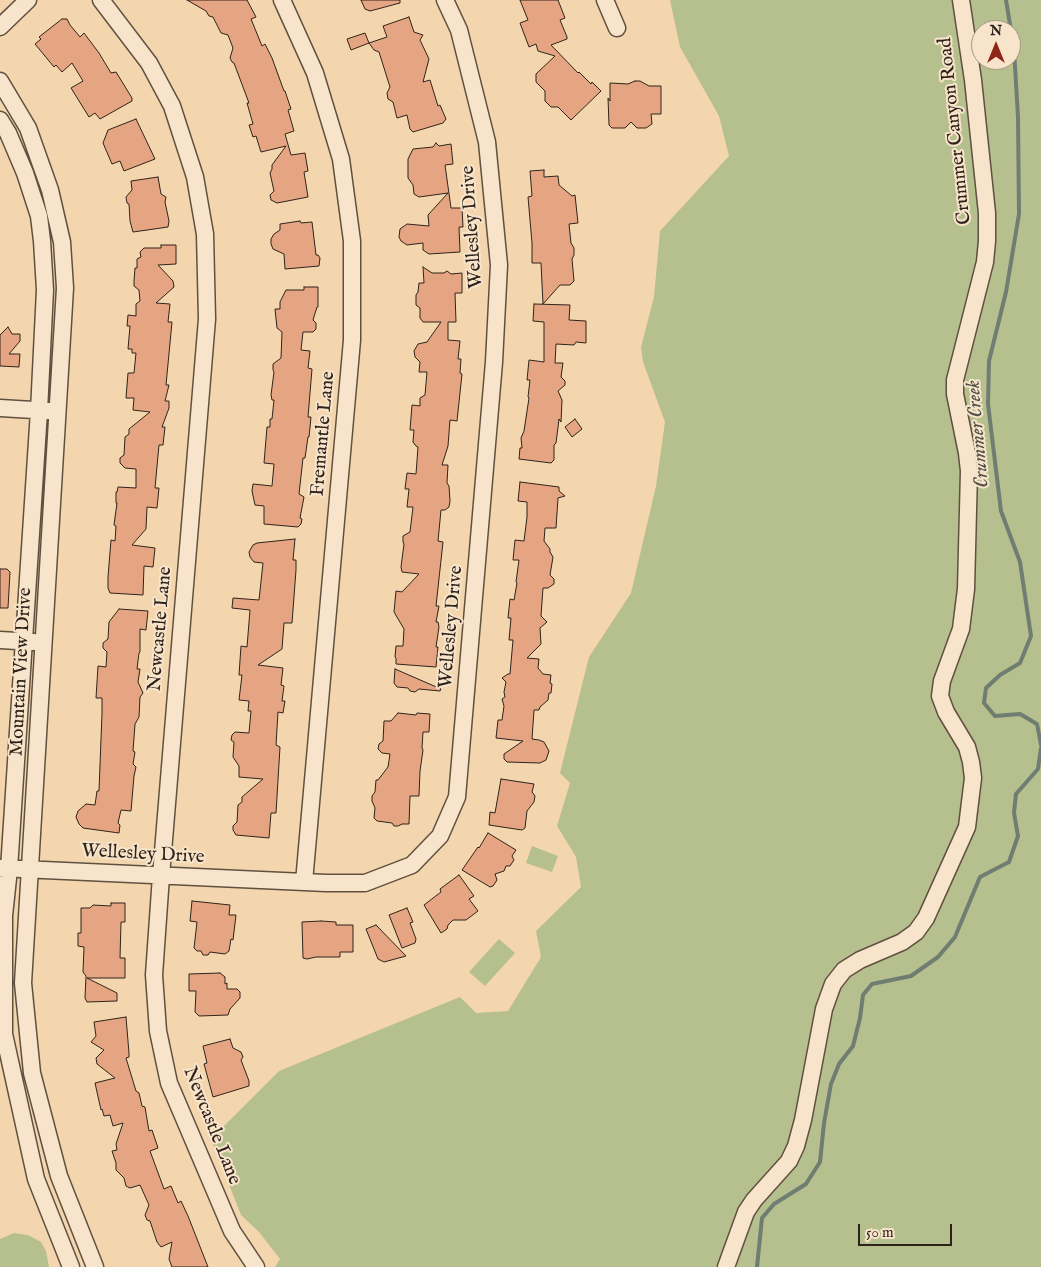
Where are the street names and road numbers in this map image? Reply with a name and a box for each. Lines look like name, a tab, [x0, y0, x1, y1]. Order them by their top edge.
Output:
street label: Crummer Canyon Road	[935, 37, 977, 225]
street label: Wellesley Drive	[457, 165, 489, 289]
street label: Fremantle Lane	[307, 370, 341, 498]
street label: Wellesley Drive	[435, 565, 469, 689]
street label: Newcastle Lane	[144, 566, 178, 692]
street label: Mountain View Drive	[6, 587, 38, 757]
street label: Wellesley Drive	[81, 840, 205, 870]
street label: Newcastle Lane	[177, 1064, 245, 1188]

